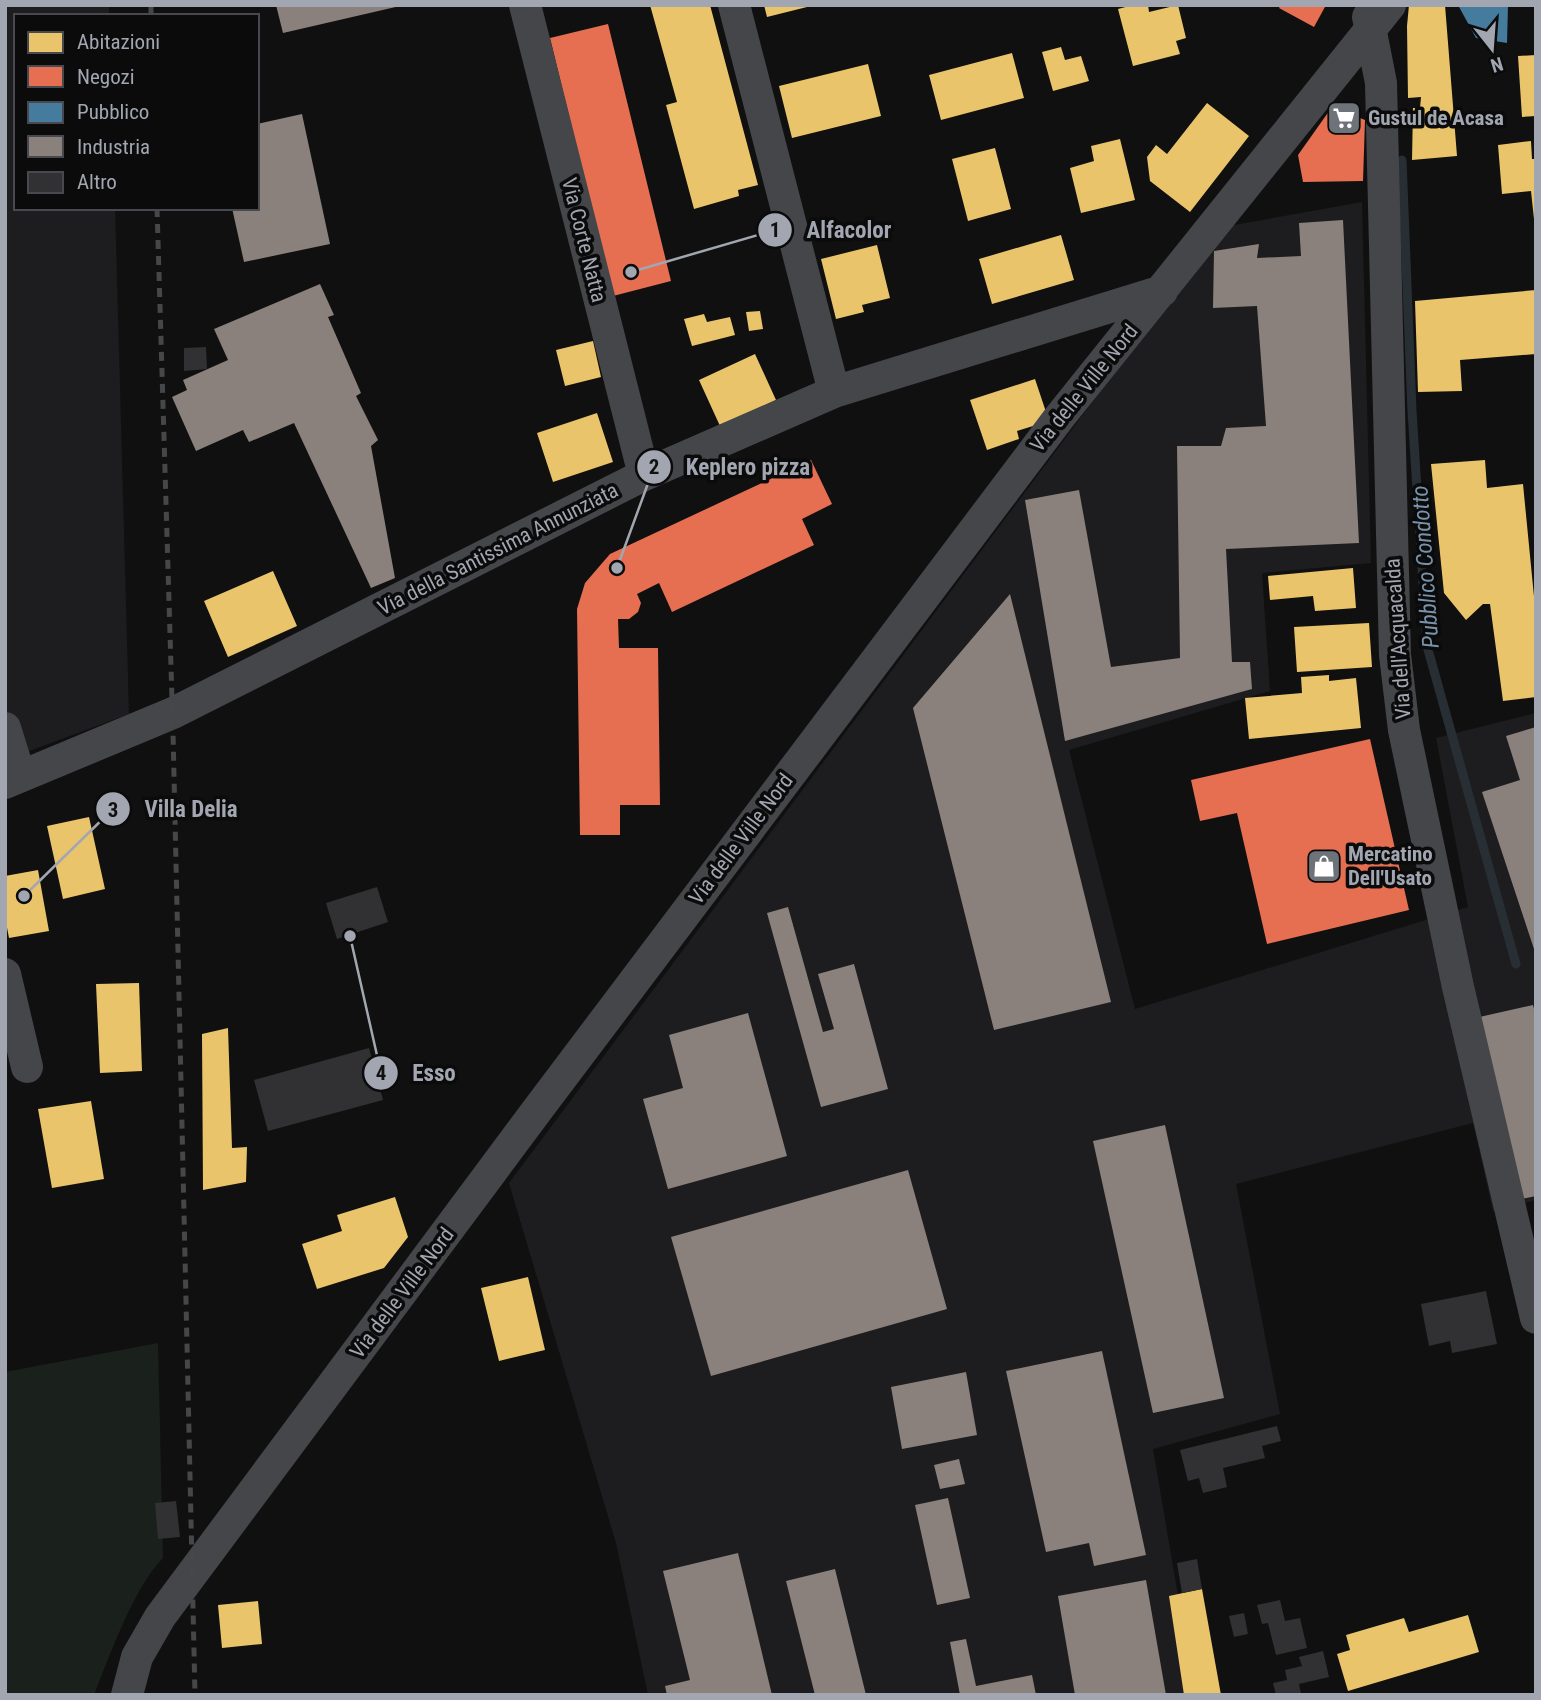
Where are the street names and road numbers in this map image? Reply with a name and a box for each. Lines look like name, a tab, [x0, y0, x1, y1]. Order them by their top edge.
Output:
street label: Via Corte Natta	[557, 175, 611, 305]
street label: Via delle Ville Nord	[1025, 319, 1143, 457]
street label: Via della Santissima Annunziata	[374, 478, 622, 620]
street label: Via dell'Acquacalda	[1380, 558, 1416, 720]
street label: Via delle Ville Nord	[684, 769, 798, 909]
street label: Via delle Ville Nord	[345, 1223, 459, 1363]

